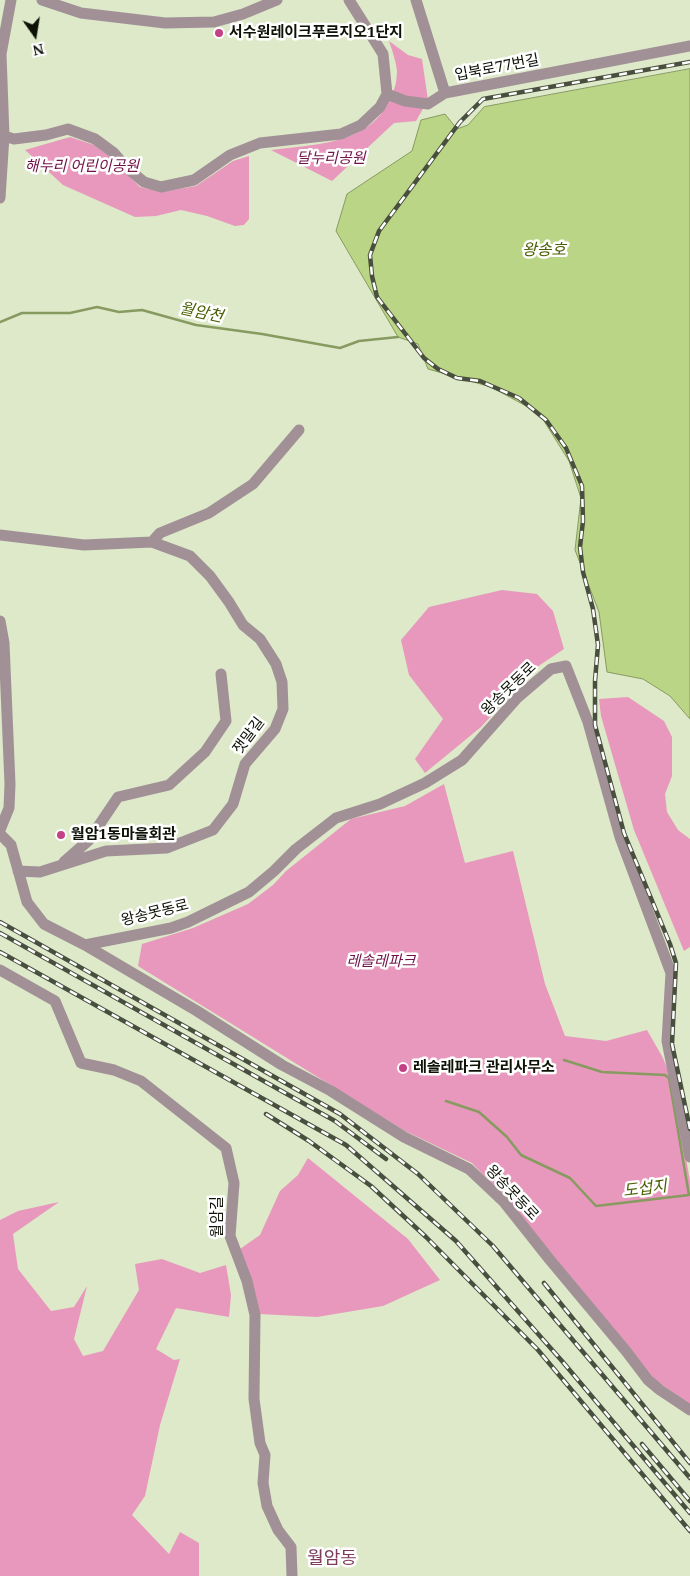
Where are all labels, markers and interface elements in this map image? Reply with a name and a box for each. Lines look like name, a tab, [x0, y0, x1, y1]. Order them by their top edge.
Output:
north arrow	[10, 10, 60, 60]
place label: 서수원레이크푸르지오1단지	[229, 24, 403, 42]
marker: 서수원레이크푸르지오1단지	[213, 27, 225, 39]
text: N	[31, 40, 46, 61]
street label: 입북로77번길	[453, 51, 541, 85]
park label: 달누리공원	[297, 150, 365, 168]
park label: 해누리 어린이공원	[25, 158, 139, 176]
water label: 왕송호	[522, 240, 566, 260]
water label: 월암천	[177, 299, 225, 327]
street label: 왕송못동로	[478, 659, 540, 719]
street label: 잿말길	[229, 714, 269, 758]
place label: 월암1동마을회관	[71, 826, 176, 844]
marker: 월암1동마을회관	[55, 829, 67, 841]
street label: 왕송못동로	[119, 896, 191, 930]
park label: 레솔레파크	[347, 953, 415, 971]
place label: 레솔레파크 관리사무소	[413, 1059, 555, 1077]
marker: 레솔레파크 관리사무소	[397, 1062, 409, 1074]
street label: 왕송못동로	[482, 1162, 542, 1224]
water label: 도섭지	[622, 1177, 668, 1201]
street label: 월암길	[209, 1196, 227, 1238]
district label: 월암동	[307, 1548, 357, 1570]

